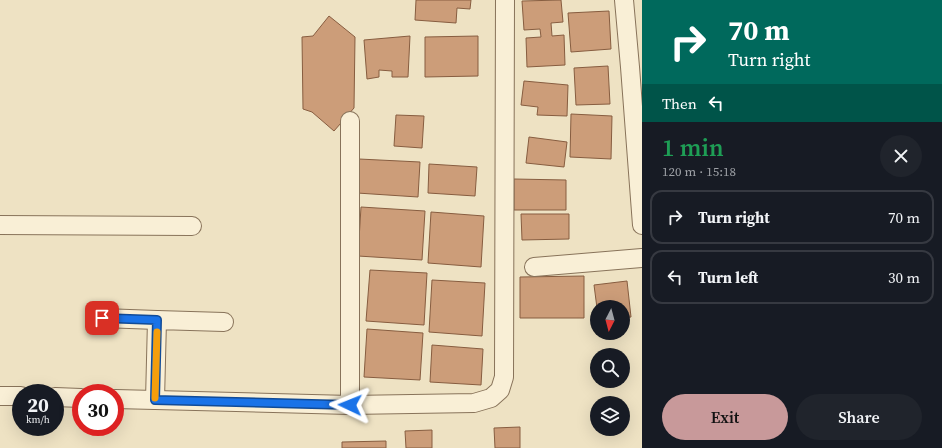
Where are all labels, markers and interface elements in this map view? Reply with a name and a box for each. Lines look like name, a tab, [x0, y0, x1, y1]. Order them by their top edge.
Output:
text: 70 m	[728, 11, 790, 49]
icon: right	[662, 16, 714, 68]
text: Turn right	[728, 47, 810, 72]
icon: left	[705, 92, 727, 114]
text: Then	[662, 93, 697, 114]
text: 1 min	[662, 131, 724, 164]
button: close	[880, 135, 922, 177]
text: 120 m · 15:18	[662, 163, 736, 180]
icon: right	[664, 206, 686, 228]
text: Turn right	[698, 207, 770, 228]
text: 70 m	[888, 207, 920, 228]
icon: left	[664, 266, 686, 288]
text: Turn left	[698, 267, 758, 288]
text: 30 m	[888, 267, 920, 288]
north arrow	[590, 300, 630, 340]
map controls	[590, 300, 630, 436]
pin	[85, 301, 119, 335]
icon: arrive	[91, 307, 113, 329]
button: search	[590, 348, 630, 388]
speed limit sign: 30	[72, 384, 124, 436]
position arrow	[329, 384, 371, 426]
text: 20	[27, 391, 49, 419]
button: Exit	[662, 394, 788, 440]
button: Share	[796, 394, 922, 440]
button: layers	[590, 396, 630, 436]
text: km/h	[26, 413, 50, 426]

